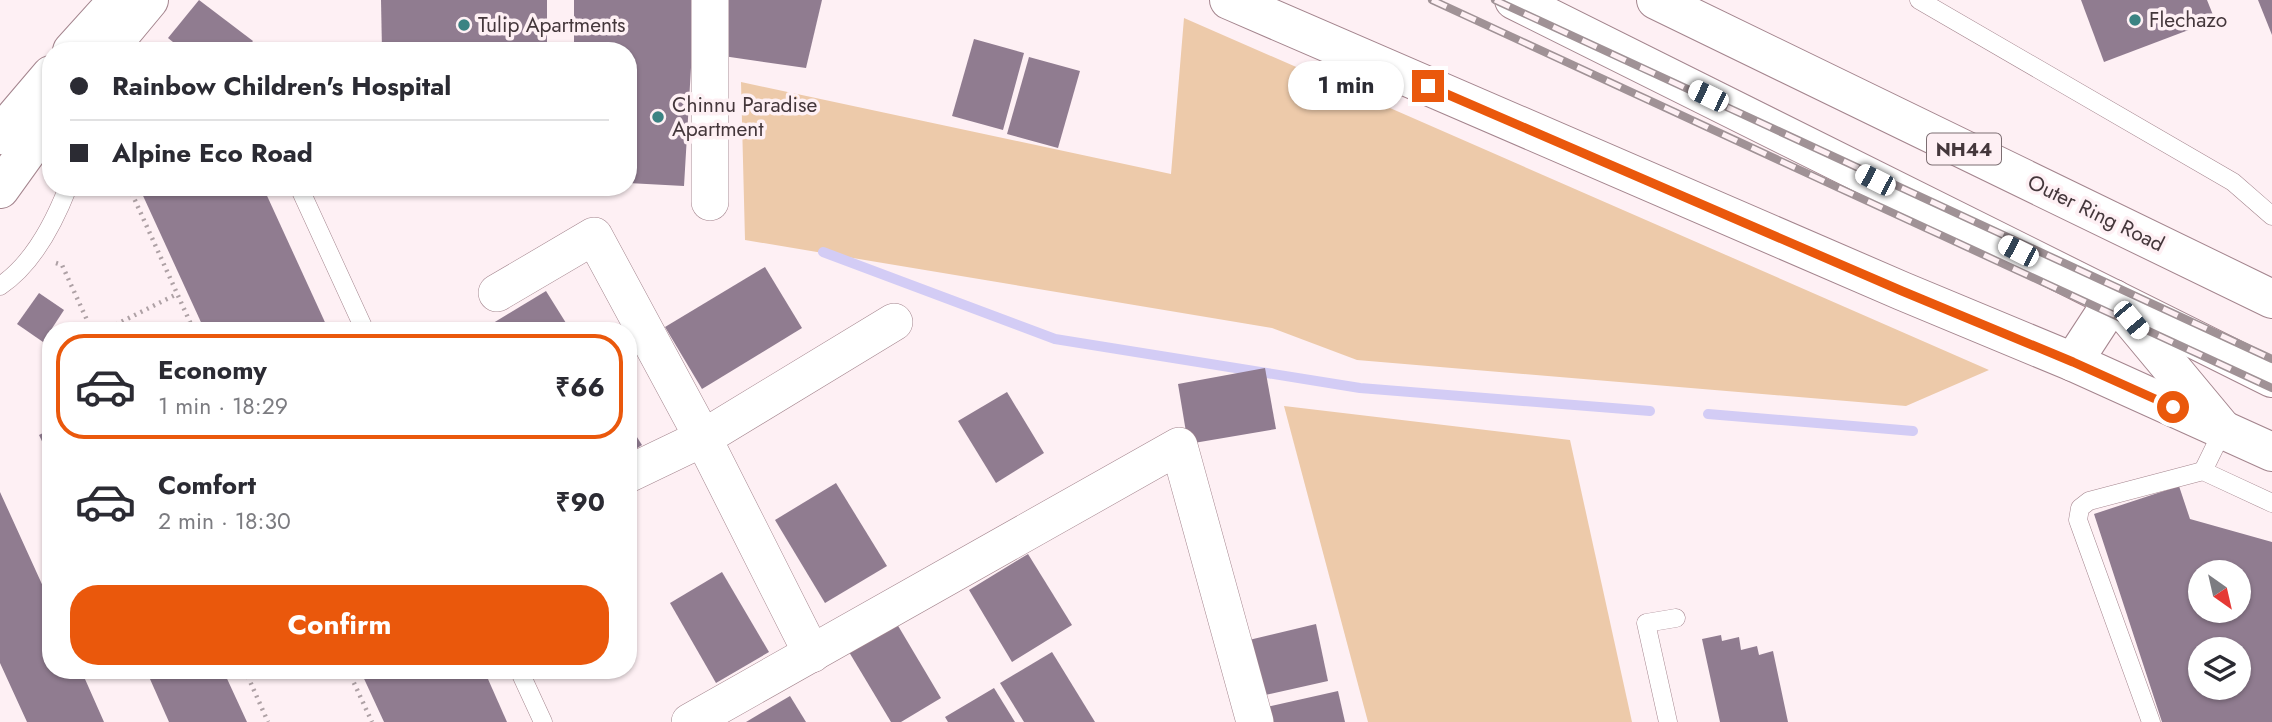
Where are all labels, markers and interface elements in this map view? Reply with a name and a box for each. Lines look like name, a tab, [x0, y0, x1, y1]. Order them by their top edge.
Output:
place label: Flechazo	[2149, 5, 2227, 35]
place label: Tulip Apartments	[478, 10, 626, 40]
marker: Flechazo	[2127, 12, 2143, 28]
marker: Tulip Apartments	[456, 17, 472, 33]
callout: 1 min	[1288, 62, 1404, 110]
text: Rainbow Children's Hospital	[112, 67, 451, 105]
text: 1 min	[1317, 68, 1375, 102]
route end	[1412, 70, 1444, 102]
car	[1685, 77, 1732, 115]
place label: Chinnu Paradise Apartment	[672, 90, 817, 144]
marker: Chinnu Paradise Apartment	[650, 109, 666, 125]
text: Alpine Eco Road	[112, 134, 313, 172]
road number: NH44	[1927, 134, 2001, 164]
car	[1852, 161, 1899, 199]
street label: Outer Ring Road	[2023, 167, 2169, 259]
car	[1995, 232, 2042, 270]
car	[2110, 297, 2153, 343]
text: Economy	[158, 351, 267, 389]
icon: car	[74, 355, 137, 418]
text: ₹66	[555, 368, 605, 406]
text: 1 min · 18:29	[158, 389, 288, 423]
route start	[2157, 391, 2189, 423]
text: Comfort	[158, 466, 256, 504]
icon: car	[74, 470, 137, 533]
text: ₹90	[556, 483, 605, 521]
text: 2 min · 18:30	[158, 504, 291, 538]
north arrow	[2188, 560, 2250, 623]
map controls	[2188, 560, 2251, 700]
button: Confirm	[70, 585, 609, 665]
button: layers	[2188, 637, 2251, 700]

